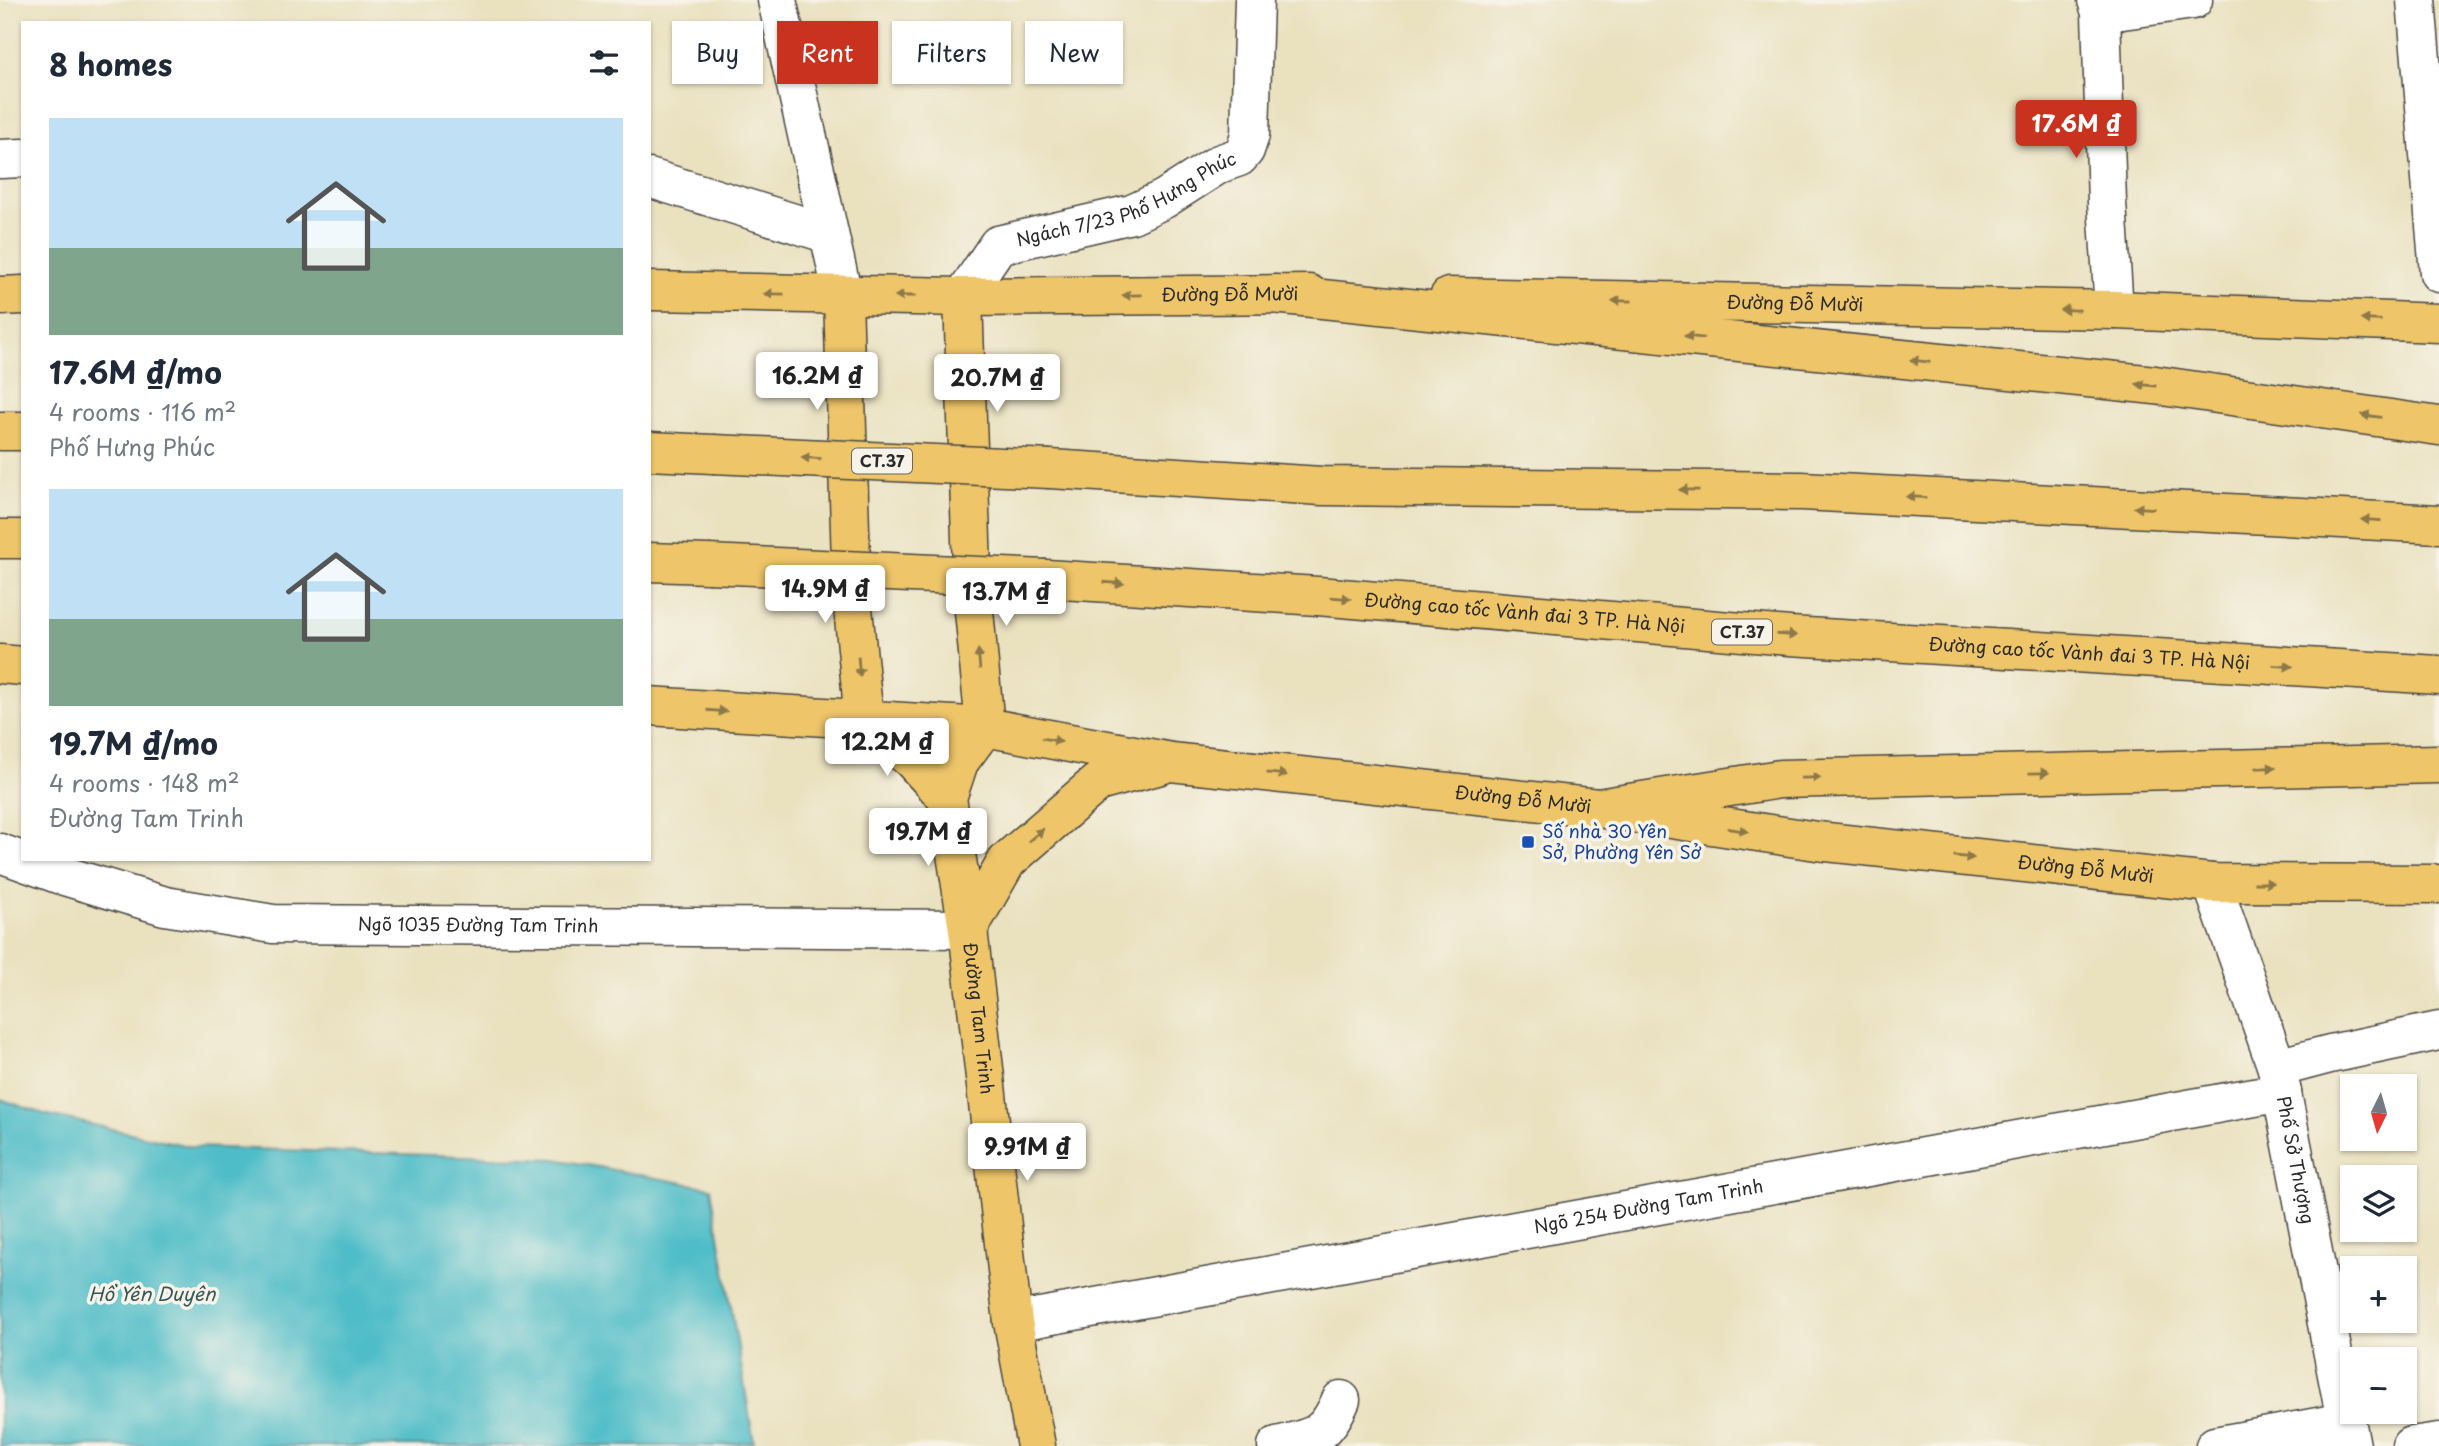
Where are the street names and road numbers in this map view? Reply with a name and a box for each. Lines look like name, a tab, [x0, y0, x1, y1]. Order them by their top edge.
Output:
street label: Ngách 7/23 Phố Hưng Phúc	[1013, 144, 1239, 252]
street label: Đường Đỗ Mười	[1161, 279, 1298, 307]
street label: Đường Đỗ Mười	[1726, 287, 1864, 317]
road number: CT.37	[852, 448, 912, 474]
street label: Đường cao tốc Vành đai 3 TP. Hà Nội	[1363, 585, 1686, 639]
road number: CT.37	[1712, 620, 1772, 645]
street label: Đường cao tốc Vành đai 3 TP. Hà Nội	[1928, 629, 2251, 676]
street label: Đường Đỗ Mười	[1454, 778, 1593, 819]
street label: Đường Đỗ Mười	[2016, 847, 2155, 889]
street label: Ngõ 1035 Đường Tam Trinh	[358, 910, 599, 938]
street label: Đường Tam Trinh	[958, 941, 1002, 1096]
street label: Phố Sở Thượng	[2271, 1094, 2322, 1226]
street label: Ngõ 254 Đường Tam Trinh	[1532, 1171, 1765, 1239]

